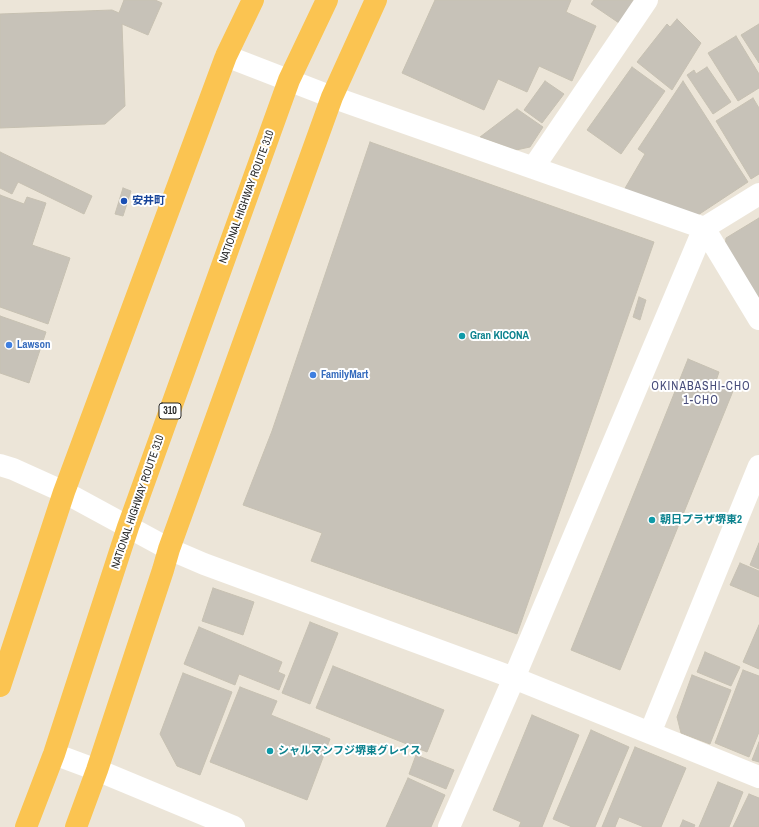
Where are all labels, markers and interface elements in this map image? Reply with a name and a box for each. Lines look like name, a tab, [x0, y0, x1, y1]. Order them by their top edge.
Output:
street label: NATIONAL HIGHWAY ROUTE 310	[217, 129, 277, 265]
place label: 安井町	[132, 194, 165, 208]
marker: 安井町	[119, 196, 129, 206]
place label: Gran KICONA	[470, 329, 529, 343]
marker: Gran KICONA	[457, 331, 467, 341]
place label: Lawson	[17, 338, 51, 352]
marker: Lawson	[4, 340, 14, 350]
place label: FamilyMart	[321, 368, 368, 382]
marker: FamilyMart	[308, 370, 318, 380]
district label: OKINABASHI-CHO 1-CHO	[651, 380, 751, 408]
road number: 310	[159, 403, 181, 419]
street label: NATIONAL HIGHWAY ROUTE 310	[109, 433, 167, 571]
place label: 朝日プラザ堺東2	[660, 513, 742, 527]
marker: 朝日プラザ堺東2	[647, 515, 657, 525]
place label: シャルマンフジ堺東グレイス	[278, 744, 421, 758]
marker: シャルマンフジ堺東グレイス	[265, 746, 275, 756]

